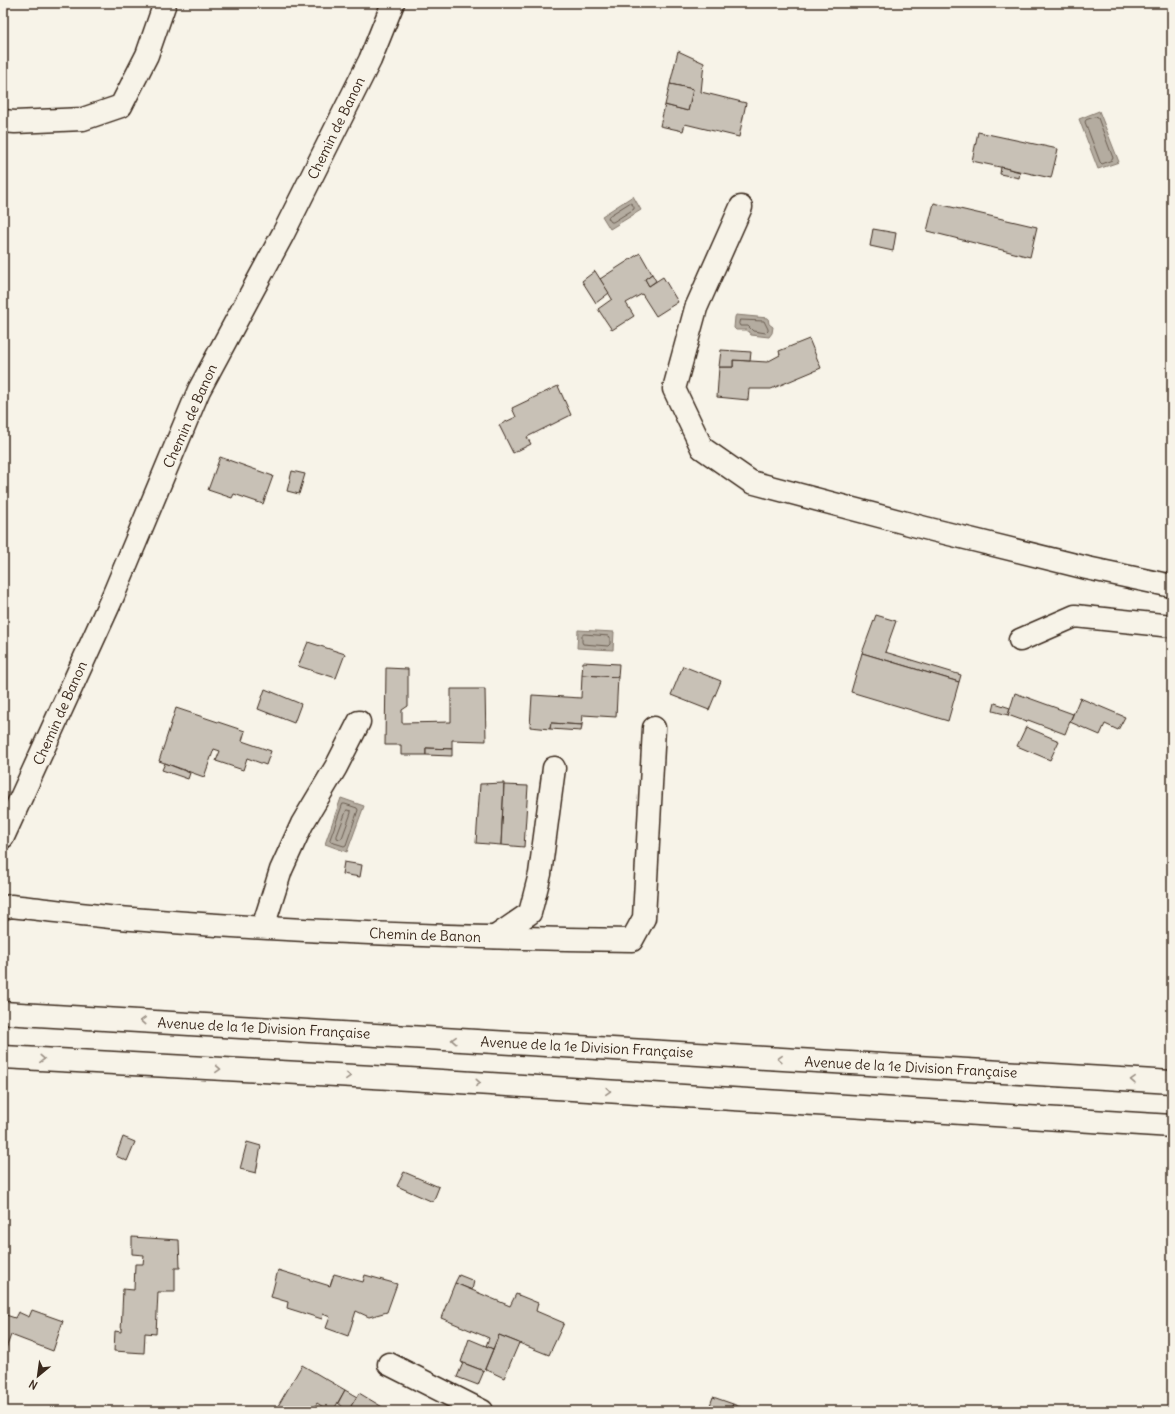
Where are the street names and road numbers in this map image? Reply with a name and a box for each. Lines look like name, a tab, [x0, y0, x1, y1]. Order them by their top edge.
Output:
street label: Chemin de Banon	[303, 74, 369, 182]
street label: Chemin de Banon	[159, 361, 221, 471]
street label: Chemin de Banon	[29, 658, 91, 768]
street label: Chemin de Banon	[369, 924, 481, 946]
street label: Avenue de la 1e Division Française	[157, 1013, 371, 1043]
street label: Avenue de la 1e Division Française	[480, 1032, 694, 1062]
street label: Avenue de la 1e Division Française	[804, 1052, 1018, 1082]

